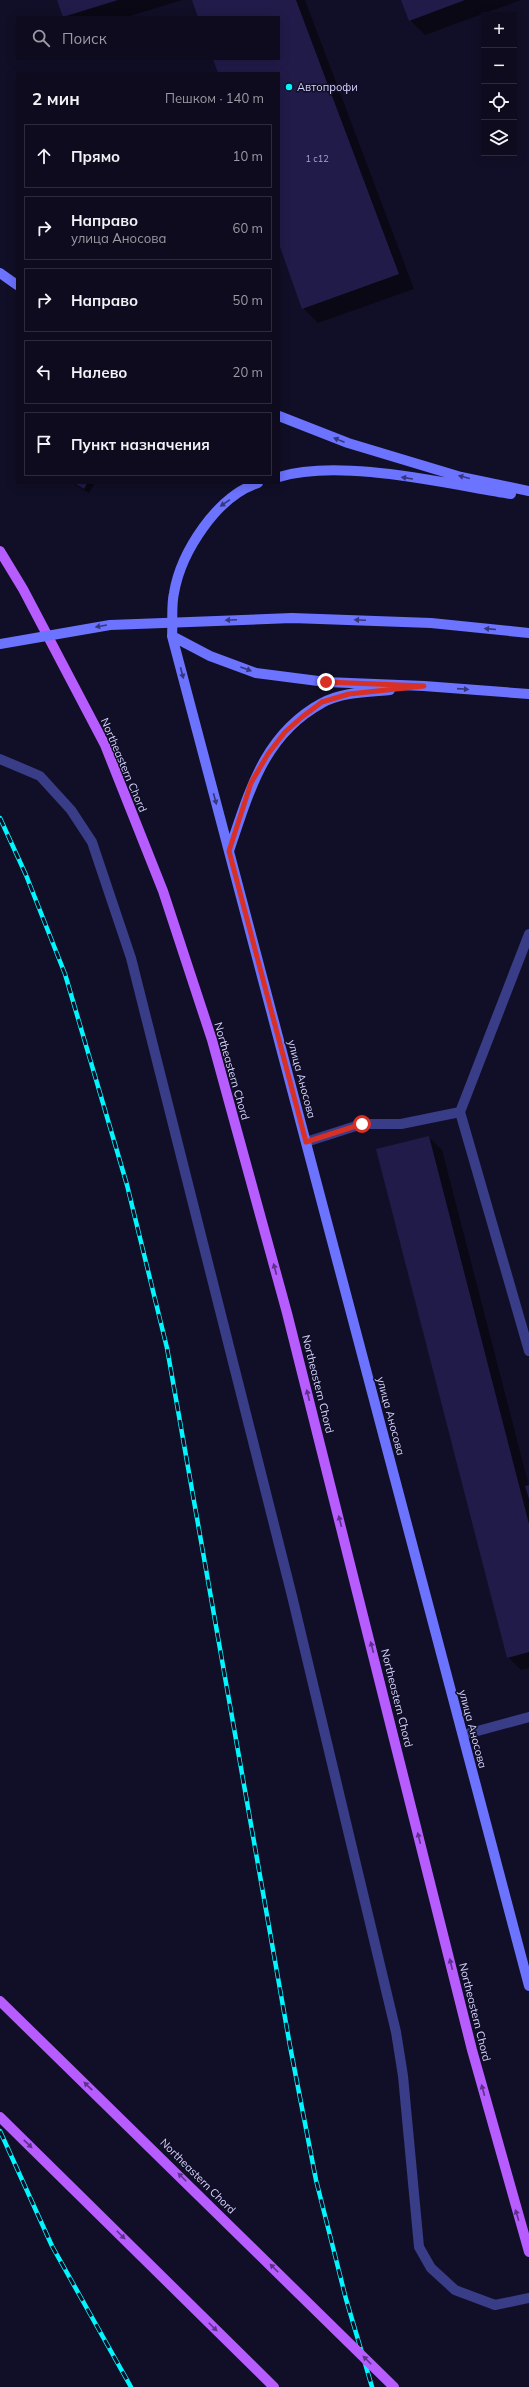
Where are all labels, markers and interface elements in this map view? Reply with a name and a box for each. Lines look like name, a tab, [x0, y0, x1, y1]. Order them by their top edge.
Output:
map controls	[481, 12, 517, 156]
button: +	[481, 12, 517, 48]
search box	[16, 16, 280, 60]
icon: search	[30, 27, 52, 49]
text: Поиск	[62, 29, 107, 48]
button: −	[481, 48, 517, 84]
place label: Автопрофи	[297, 80, 358, 94]
marker: Автопрофи	[284, 82, 294, 92]
button: locate	[481, 84, 517, 120]
text: 2 мин	[32, 88, 80, 109]
text: Пешком · 140 m	[165, 90, 264, 106]
button: layers	[481, 120, 517, 156]
icon: ahead	[33, 145, 55, 167]
text: Прямо	[71, 147, 120, 166]
text: 10 m	[233, 148, 263, 164]
house number: 1 с12	[305, 153, 329, 164]
text: Направо	[71, 211, 138, 230]
icon: right	[33, 217, 55, 239]
text: 60 m	[233, 220, 263, 236]
text: улица Аносова	[71, 230, 166, 246]
icon: right	[33, 289, 55, 311]
text: Направо	[71, 291, 138, 310]
text: 50 m	[233, 292, 263, 308]
icon: left	[33, 361, 55, 383]
text: Налево	[71, 363, 127, 382]
text: 20 m	[233, 364, 263, 380]
icon: arrive	[33, 433, 55, 455]
text: Пункт назначения	[71, 435, 210, 454]
one-way arrow	[333, 436, 345, 442]
one-way arrow	[457, 473, 470, 479]
one-way arrow	[401, 475, 413, 481]
one-way arrow	[220, 500, 231, 507]
one-way arrow	[224, 617, 237, 623]
one-way arrow	[354, 617, 366, 624]
one-way arrow	[95, 623, 107, 629]
one-way arrow	[484, 626, 496, 632]
one-way arrow	[241, 666, 253, 672]
one-way arrow	[180, 667, 186, 680]
route end	[317, 673, 335, 691]
one-way arrow	[457, 686, 469, 692]
street label: Northeastern Chord	[98, 716, 150, 814]
one-way arrow	[213, 793, 219, 805]
street label: Northeastern Chord	[211, 1021, 253, 1121]
street label: улица Аносова	[285, 1038, 319, 1120]
route start	[353, 1115, 371, 1133]
one-way arrow	[272, 1263, 278, 1275]
street label: Northeastern Chord	[299, 1333, 337, 1435]
street label: улица Аносова	[374, 1375, 408, 1457]
one-way arrow	[305, 1389, 311, 1401]
one-way arrow	[336, 1515, 342, 1527]
one-way arrow	[368, 1641, 374, 1653]
street label: Northeastern Chord	[378, 1647, 416, 1749]
street label: улица Аносова	[456, 1688, 490, 1770]
one-way arrow	[416, 1832, 422, 1844]
one-way arrow	[447, 1958, 453, 1970]
street label: Northeastern Chord	[456, 1961, 494, 2063]
one-way arrow	[83, 2081, 93, 2091]
one-way arrow	[480, 2084, 486, 2096]
street label: Northeastern Chord	[157, 2135, 239, 2217]
one-way arrow	[23, 2140, 33, 2149]
one-way arrow	[177, 2172, 187, 2182]
one-way arrow	[514, 2209, 520, 2221]
one-way arrow	[116, 2231, 126, 2240]
one-way arrow	[269, 2263, 279, 2273]
one-way arrow	[208, 2322, 218, 2332]
one-way arrow	[362, 2355, 372, 2365]

